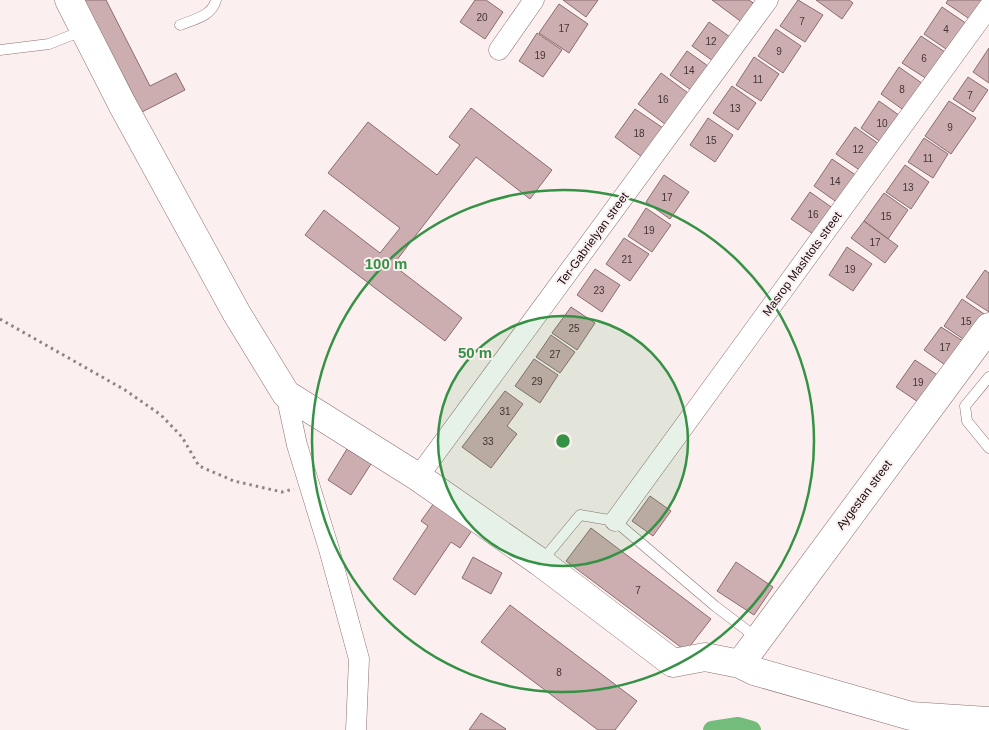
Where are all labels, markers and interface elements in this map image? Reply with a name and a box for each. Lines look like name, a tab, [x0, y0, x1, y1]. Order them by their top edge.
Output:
house number: 20	[476, 12, 488, 23]
house number: 7	[799, 16, 805, 27]
house number: 17	[558, 23, 570, 34]
house number: 4	[943, 24, 949, 35]
house number: 12	[705, 36, 717, 47]
house number: 9	[776, 46, 782, 57]
house number: 19	[534, 50, 546, 61]
house number: 6	[921, 53, 927, 64]
house number: 14	[683, 65, 695, 76]
house number: 11	[753, 74, 764, 85]
house number: 8	[899, 84, 905, 95]
house number: 7	[967, 90, 973, 101]
house number: 16	[657, 94, 669, 105]
house number: 13	[729, 103, 741, 114]
house number: 10	[876, 118, 888, 129]
house number: 9	[947, 122, 953, 133]
house number: 18	[633, 128, 645, 139]
house number: 15	[705, 135, 717, 146]
house number: 12	[852, 144, 864, 155]
house number: 11	[923, 153, 934, 164]
house number: 14	[829, 176, 841, 187]
house number: 13	[902, 182, 914, 193]
street label: Ter-Gabrielyan street	[554, 189, 632, 288]
house number: 17	[661, 192, 673, 203]
street label: Masrop Mashtots street	[759, 209, 845, 319]
house number: 16	[807, 209, 819, 220]
house number: 15	[880, 211, 892, 222]
house number: 19	[643, 225, 655, 236]
house number: 17	[869, 237, 881, 248]
house number: 21	[621, 254, 633, 265]
text: 100 m	[365, 255, 407, 272]
house number: 19	[844, 264, 856, 275]
house number: 23	[593, 285, 605, 296]
house number: 15	[960, 316, 972, 327]
house number: 25	[568, 323, 580, 334]
house number: 17	[939, 342, 951, 353]
text: 50 m	[458, 344, 492, 361]
house number: 27	[549, 349, 561, 360]
house number: 29	[531, 376, 543, 387]
house number: 19	[912, 377, 924, 388]
house number: 31	[499, 406, 511, 417]
centre of rings	[554, 432, 572, 450]
house number: 33	[482, 436, 494, 447]
street label: Aygestan street	[833, 457, 895, 532]
house number: 7	[635, 585, 641, 596]
house number: 8	[556, 667, 562, 678]

